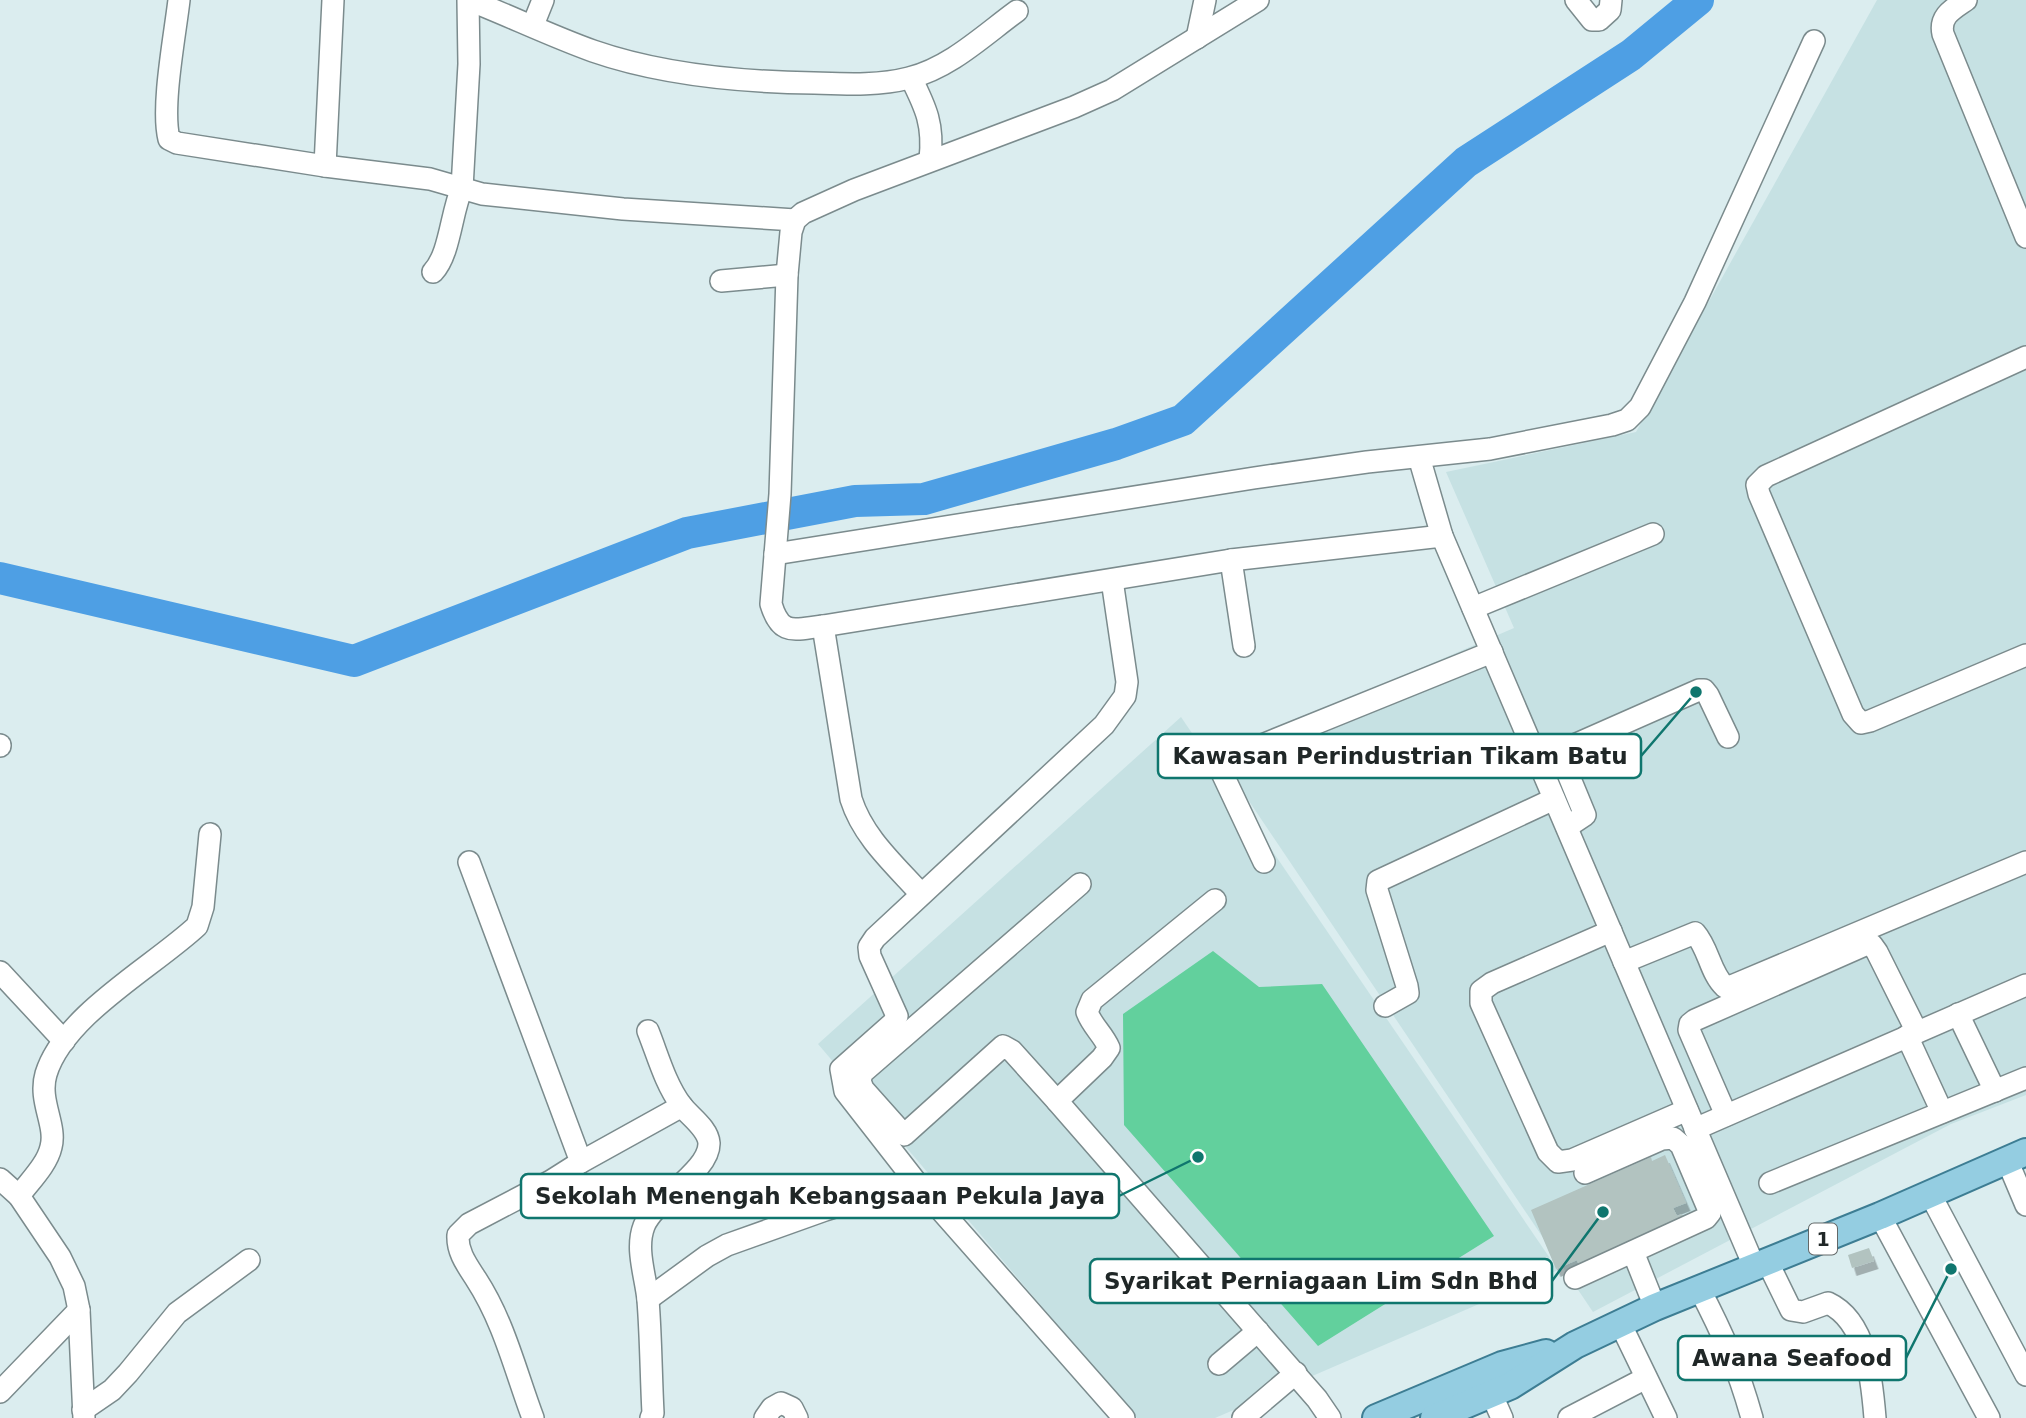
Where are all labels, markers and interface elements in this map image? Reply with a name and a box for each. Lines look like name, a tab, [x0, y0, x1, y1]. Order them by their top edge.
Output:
callout: Kawasan Perindustrian Tikam Batu	[1158, 734, 1641, 778]
text: Kawasan Perindustrian Tikam Batu	[1172, 743, 1628, 769]
callout: Sekolah Menengah Kebangsaan Pekula Jaya	[521, 1174, 1119, 1218]
text: Sekolah Menengah Kebangsaan Pekula Jaya	[535, 1183, 1105, 1209]
road number: 1	[1809, 1224, 1837, 1254]
callout: Syarikat Perniagaan Lim Sdn Bhd	[1090, 1259, 1552, 1303]
text: Syarikat Perniagaan Lim Sdn Bhd	[1104, 1268, 1538, 1294]
callout: Awana Seafood	[1678, 1336, 1906, 1380]
text: Awana Seafood	[1692, 1345, 1892, 1371]

